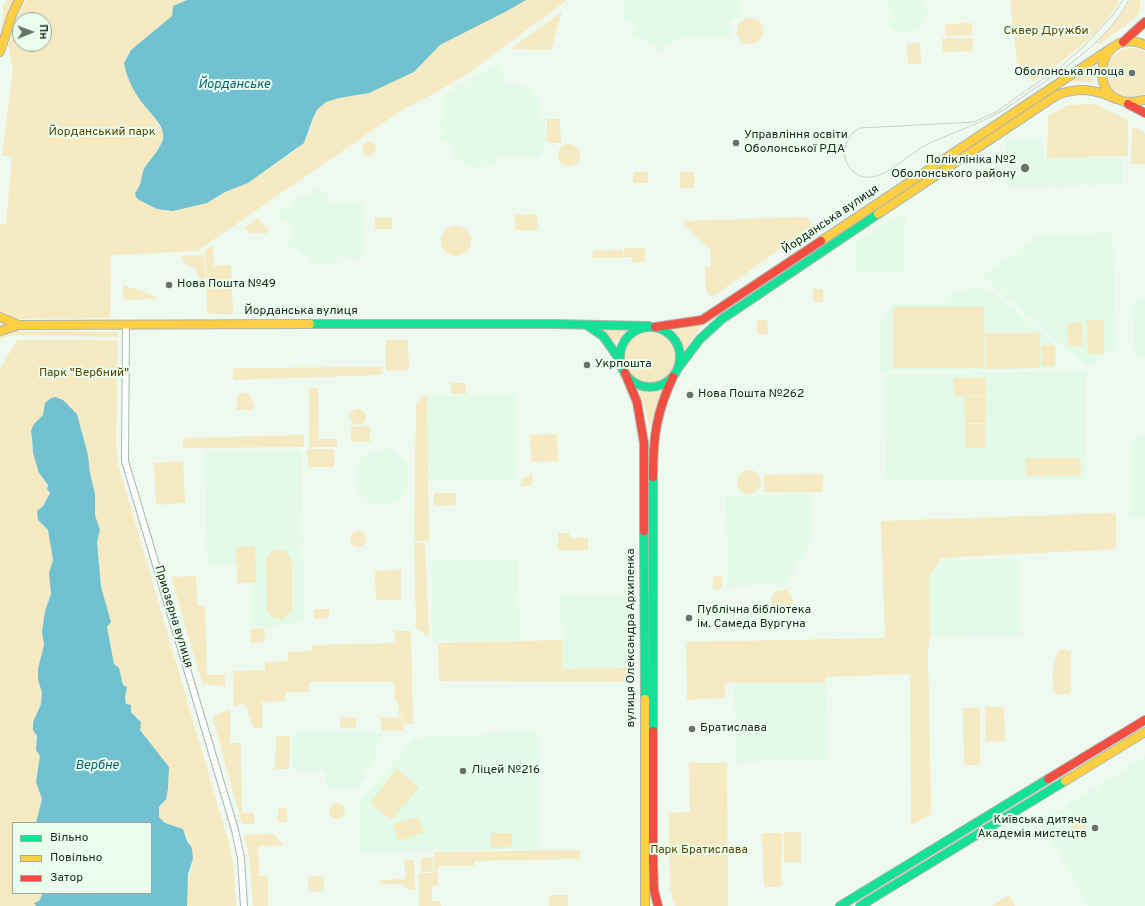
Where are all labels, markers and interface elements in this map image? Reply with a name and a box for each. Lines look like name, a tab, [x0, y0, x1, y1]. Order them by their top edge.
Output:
north arrow	[12, 12, 52, 52]
text: Пн	[36, 24, 50, 39]
park label: Сквер Дружби	[1003, 25, 1089, 39]
place label: Оболонська площа	[1014, 66, 1124, 80]
marker: Оболонська площа	[1127, 68, 1137, 78]
water label: Йорданське	[198, 77, 270, 93]
park label: Йорданський парк	[48, 126, 156, 140]
place label: Управління освіти Оболонської РДА	[744, 129, 848, 157]
marker: Управління освіти Оболонської РДА	[731, 138, 741, 148]
place label: Поліклініка №2 Оболонського району	[891, 154, 1016, 182]
marker: Поліклініка №2 Оболонського району	[1019, 162, 1031, 174]
street label: Йорданська вулиця	[780, 182, 882, 258]
place label: Нова Пошта №49	[177, 278, 276, 292]
marker: Нова Пошта №49	[164, 280, 174, 290]
street label: Йорданська вулиця	[244, 305, 358, 319]
place label: Укрпошта	[595, 358, 652, 372]
marker: Укрпошта	[582, 360, 592, 370]
park label: Парк "Вербний"	[39, 367, 129, 381]
place label: Нова Пошта №262	[698, 388, 804, 402]
marker: Нова Пошта №262	[685, 390, 695, 400]
street label: вулиця Олександра Архипенка	[625, 548, 639, 728]
street label: Приозерна вулиця	[151, 564, 195, 670]
place label: Публічна бібліотека ім. Самеда Вургуна	[697, 604, 811, 632]
marker: Публічна бібліотека ім. Самеда Вургуна	[684, 613, 694, 623]
place label: Братислава	[700, 722, 767, 736]
marker: Братислава	[687, 724, 697, 734]
water label: Вербне	[75, 758, 119, 774]
place label: Ліцей №216	[471, 764, 540, 778]
marker: Ліцей №216	[458, 766, 468, 776]
place label: Київська дитяча Академія мистецтв	[977, 814, 1087, 842]
legend	[12, 822, 152, 894]
marker: Київська дитяча Академія мистецтв	[1090, 823, 1100, 833]
text: Вільно	[50, 830, 88, 846]
park label: Парк Братислава	[650, 844, 748, 858]
text: Повільно	[50, 850, 102, 866]
text: Затор	[50, 870, 83, 886]

